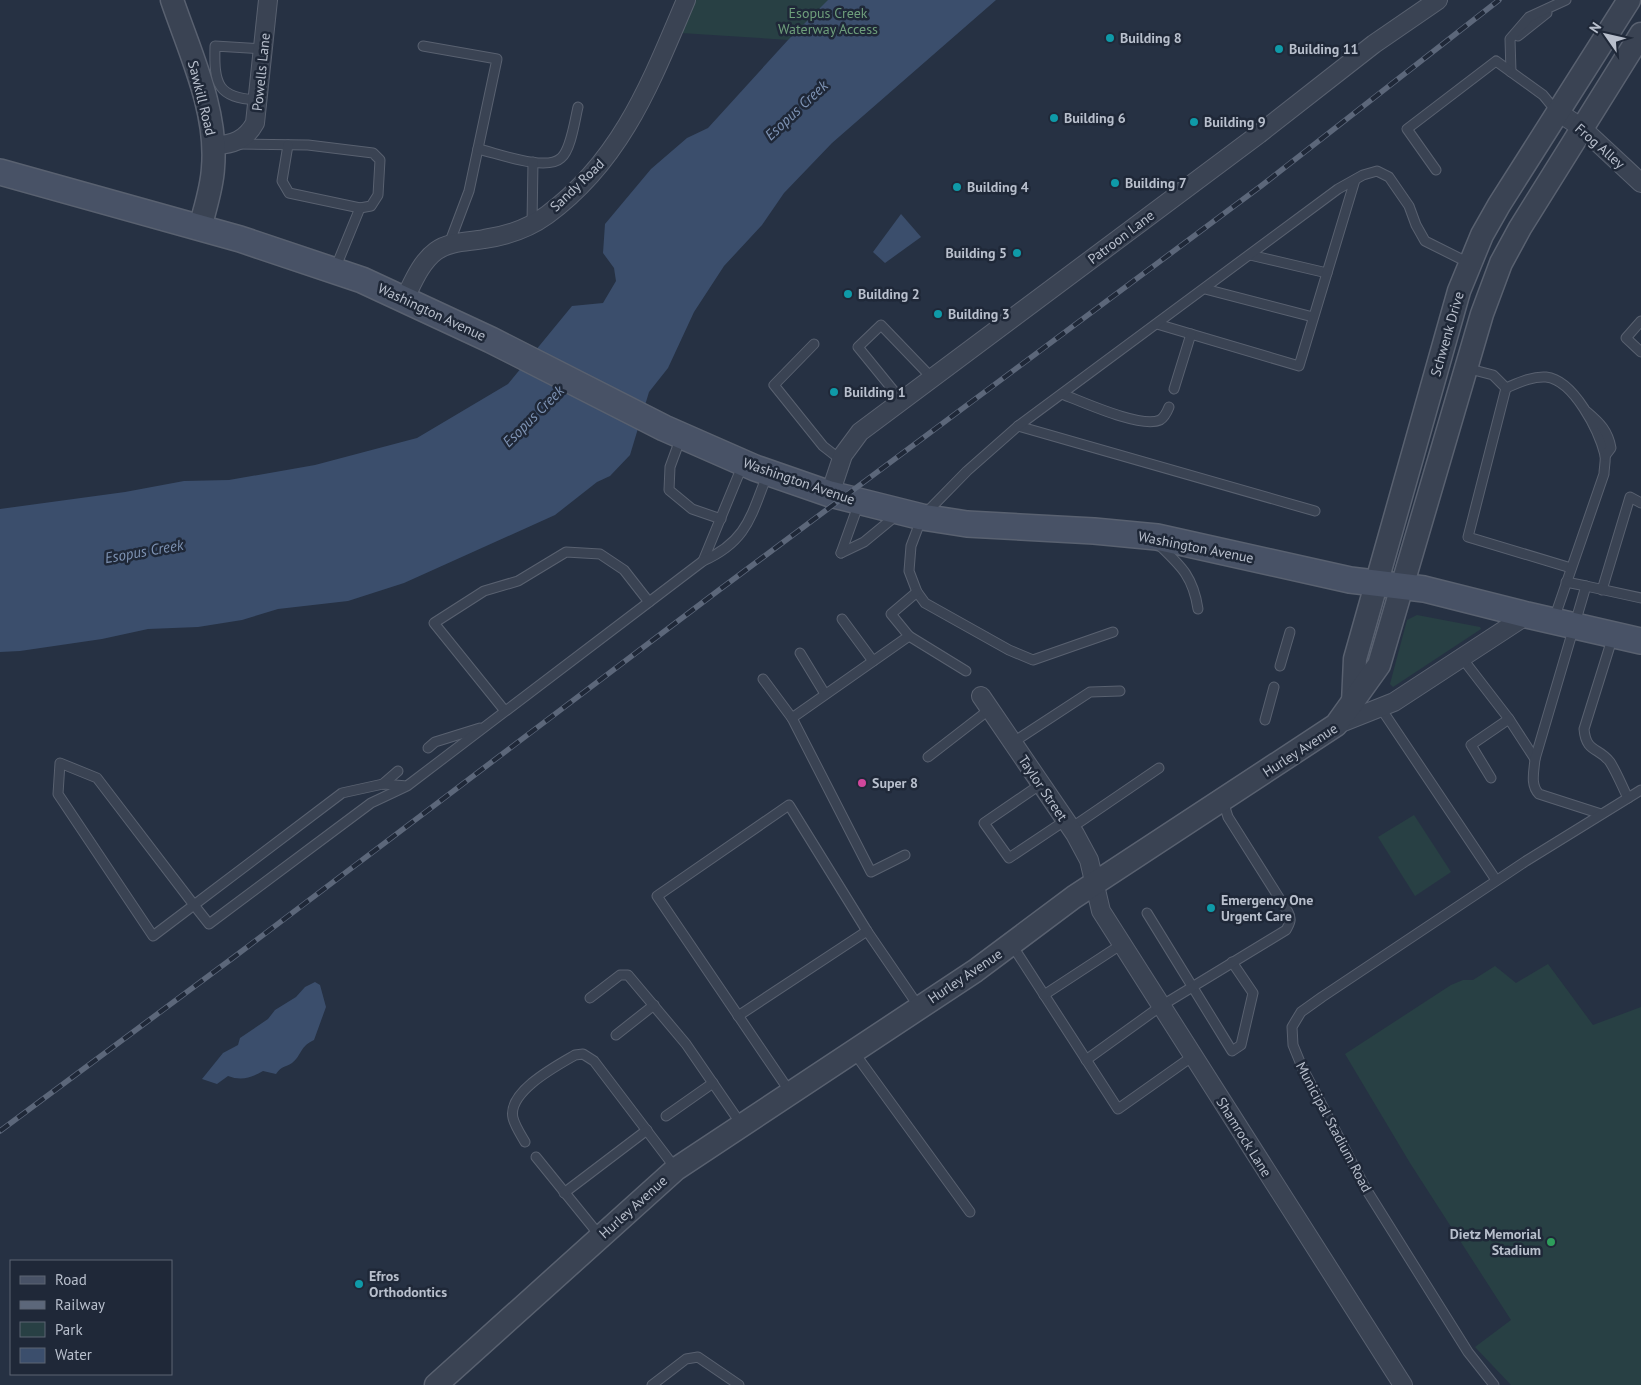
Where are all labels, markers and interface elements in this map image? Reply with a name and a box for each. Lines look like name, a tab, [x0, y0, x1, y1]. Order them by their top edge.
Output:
park label: Esopus Creek Waterway Access	[778, 4, 878, 38]
north arrow	[1581, 10, 1631, 60]
text: N	[1585, 19, 1605, 37]
place label: Building 8	[1120, 29, 1182, 47]
street label: Powells Lane	[248, 32, 274, 112]
marker: Building 8	[1104, 32, 1116, 44]
place label: Building 11	[1289, 40, 1359, 58]
marker: Building 11	[1273, 43, 1285, 55]
street label: Sawkill Road	[184, 59, 220, 137]
water label: Esopus Creek	[760, 75, 833, 144]
place label: Building 6	[1064, 109, 1126, 127]
marker: Building 6	[1048, 112, 1060, 124]
place label: Building 9	[1204, 113, 1266, 131]
marker: Building 9	[1188, 116, 1200, 128]
street label: Frog Alley	[1571, 120, 1629, 173]
street label: Sandy Road	[546, 155, 608, 215]
place label: Building 7	[1125, 174, 1187, 192]
marker: Building 7	[1109, 177, 1121, 189]
place label: Building 4	[967, 178, 1029, 196]
marker: Building 4	[951, 181, 963, 193]
street label: Patroon Lane	[1084, 206, 1158, 268]
place label: Building 5	[945, 244, 1007, 262]
marker: Building 5	[1011, 247, 1023, 259]
street label: Washington Avenue	[375, 279, 489, 345]
place label: Building 2	[858, 285, 920, 303]
marker: Building 2	[842, 288, 854, 300]
street label: Schwenk Drive	[1426, 289, 1468, 379]
place label: Building 3	[948, 305, 1010, 323]
marker: Building 3	[932, 308, 944, 320]
water label: Esopus Creek	[498, 380, 569, 451]
place label: Building 1	[844, 383, 906, 401]
marker: Building 1	[828, 386, 840, 398]
street label: Washington Avenue	[741, 453, 857, 509]
street label: Washington Avenue	[1137, 527, 1255, 567]
water label: Esopus Creek	[103, 535, 186, 567]
street label: Hurley Avenue	[1259, 719, 1341, 781]
street label: Taylor Street	[1014, 752, 1072, 825]
place label: Super 8	[872, 774, 918, 792]
marker: Super 8	[856, 777, 868, 789]
place label: Emergency One Urgent Care	[1221, 891, 1313, 925]
marker: Emergency One Urgent Care	[1205, 902, 1217, 914]
street label: Hurley Avenue	[924, 945, 1006, 1007]
street label: Municipal Stadium Road	[1292, 1059, 1376, 1195]
street label: Shamrock Lane	[1212, 1094, 1276, 1180]
street label: Hurley Avenue	[595, 1172, 671, 1242]
place label: Dietz Memorial Stadium	[1450, 1225, 1542, 1259]
marker: Dietz Memorial Stadium	[1545, 1236, 1557, 1248]
legend	[10, 1260, 172, 1375]
place label: Efros Orthodontics	[369, 1267, 447, 1301]
text: Road	[55, 1270, 87, 1289]
marker: Efros Orthodontics	[353, 1278, 365, 1290]
text: Railway	[55, 1295, 105, 1314]
text: Park	[55, 1320, 83, 1339]
text: Water	[55, 1345, 92, 1364]

